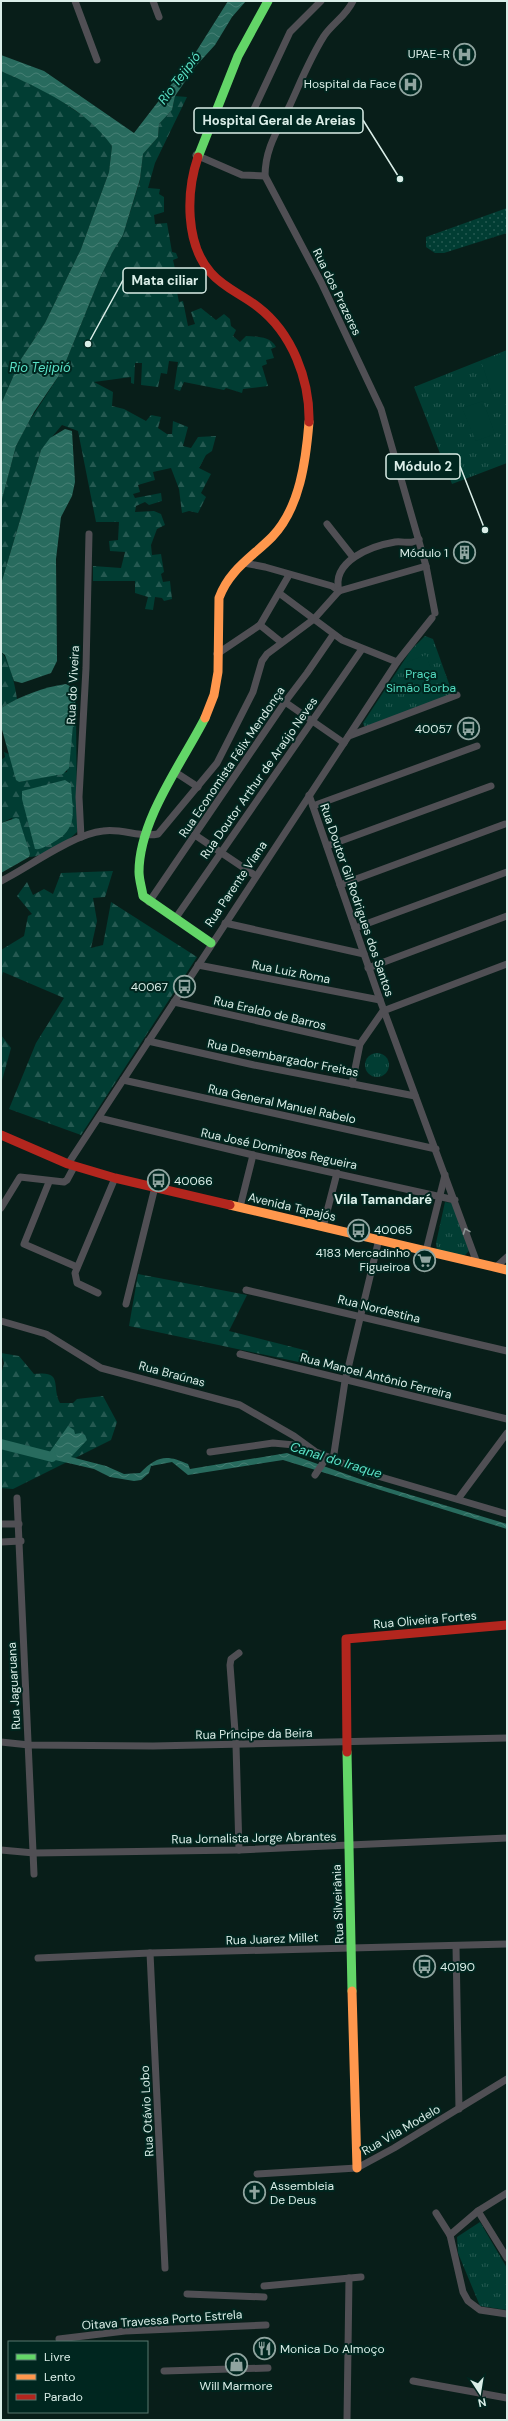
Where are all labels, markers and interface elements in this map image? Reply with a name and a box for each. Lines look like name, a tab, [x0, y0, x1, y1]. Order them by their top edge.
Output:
hospital icon: UPAE-R	[452, 41, 478, 67]
place label: UPAE-R	[408, 46, 450, 62]
water label: Rio Tejipió	[154, 48, 204, 108]
hospital icon: Hospital da Face	[398, 71, 424, 97]
place label: Hospital da Face	[304, 76, 396, 92]
callout: Hospital Geral de Areias	[194, 108, 363, 133]
text: Hospital Geral de Areias	[202, 112, 356, 129]
street label: Rua dos Prazeres	[309, 246, 365, 338]
callout: Mata ciliar	[123, 268, 206, 293]
text: Mata ciliar	[132, 272, 199, 289]
water label: Rio Tejipió	[9, 359, 71, 376]
callout: Módulo 2	[386, 454, 460, 479]
text: Módulo 2	[394, 458, 452, 475]
building icon: Módulo 1	[451, 540, 477, 566]
place label: Módulo 1	[400, 545, 448, 561]
street label: Rua do Viveira	[63, 645, 83, 725]
park label: Praça Simão Borba	[386, 666, 456, 696]
street label: Rua Economista Félix Mendonça	[175, 683, 289, 841]
street label: Rua Doutor Arthur de Araújo Neves	[197, 694, 321, 862]
bus stop icon: 40057	[455, 716, 481, 742]
place label: 40057	[415, 721, 452, 737]
street label: Rua Doutor Gil Rodrigues dos Santos	[316, 801, 398, 999]
street label: Rua Parente Viana	[201, 838, 271, 930]
street label: Rua Luiz Roma	[250, 957, 332, 987]
bus stop icon: 40067	[171, 974, 197, 1000]
place label: 40067	[131, 979, 168, 995]
street label: Rua Eraldo de Barros	[212, 992, 328, 1034]
street label: Rua Desembargador Freitas	[206, 1035, 360, 1081]
street label: Rua General Manuel Rabelo	[207, 1080, 357, 1128]
street label: Rua José Domingos Regueira	[199, 1125, 359, 1173]
bus stop icon: 40066	[145, 1168, 171, 1194]
place label: 40066	[174, 1173, 213, 1189]
street label: Avenida Tapajós	[247, 1189, 337, 1225]
district label: Vila Tamandaré	[334, 1191, 432, 1208]
bus stop icon: 40065	[345, 1217, 371, 1243]
place label: 40065	[374, 1222, 412, 1238]
one-way arrow	[462, 1228, 470, 1235]
place label: 4183 Mercadinho Figueiroa	[316, 1245, 410, 1275]
supermarket icon: 4183 Mercadinho Figueiroa	[412, 1247, 438, 1273]
street label: Rua Nordestina	[336, 1291, 422, 1327]
street label: Rua Manoel Antônio Ferreira	[298, 1349, 454, 1403]
street label: Rua Braúnas	[137, 1357, 207, 1391]
water label: Canal do Iraque	[288, 1438, 384, 1482]
street label: Rua Oliveira Fortes	[373, 1608, 477, 1632]
street label: Rua Jaguaruana	[4, 1642, 24, 1730]
street label: Rua Príncipe da Beira	[195, 1725, 313, 1743]
street label: Rua Jornalista Jorge Abrantes	[171, 1829, 337, 1847]
street label: Rua Silveirânia	[329, 1864, 347, 1944]
street label: Rua Juarez Millet	[225, 1929, 319, 1949]
bus stop icon: 40190	[411, 1954, 437, 1980]
place label: 40190	[440, 1959, 475, 1975]
street label: Rua Otávio Lobo	[137, 2065, 157, 2157]
street label: Rua Vila Modelo	[359, 2101, 443, 2159]
place label: Assembleia De Deus	[270, 2178, 334, 2208]
church icon: Assembleia De Deus	[241, 2180, 267, 2206]
street label: Oitava Travessa Porto Estrela	[81, 2306, 243, 2334]
restaurant icon: Monica Do Almoço	[252, 2336, 278, 2362]
legend	[8, 2341, 148, 2413]
place label: Monica Do Almoço	[280, 2341, 385, 2357]
text: Livre	[44, 2349, 71, 2365]
shop icon: Will Marmore	[223, 2352, 249, 2378]
text: Lento	[44, 2369, 75, 2385]
north arrow	[460, 2373, 500, 2413]
place label: Will Marmore	[200, 2378, 273, 2394]
text: Parado	[44, 2389, 83, 2405]
text: N	[477, 2395, 487, 2410]

